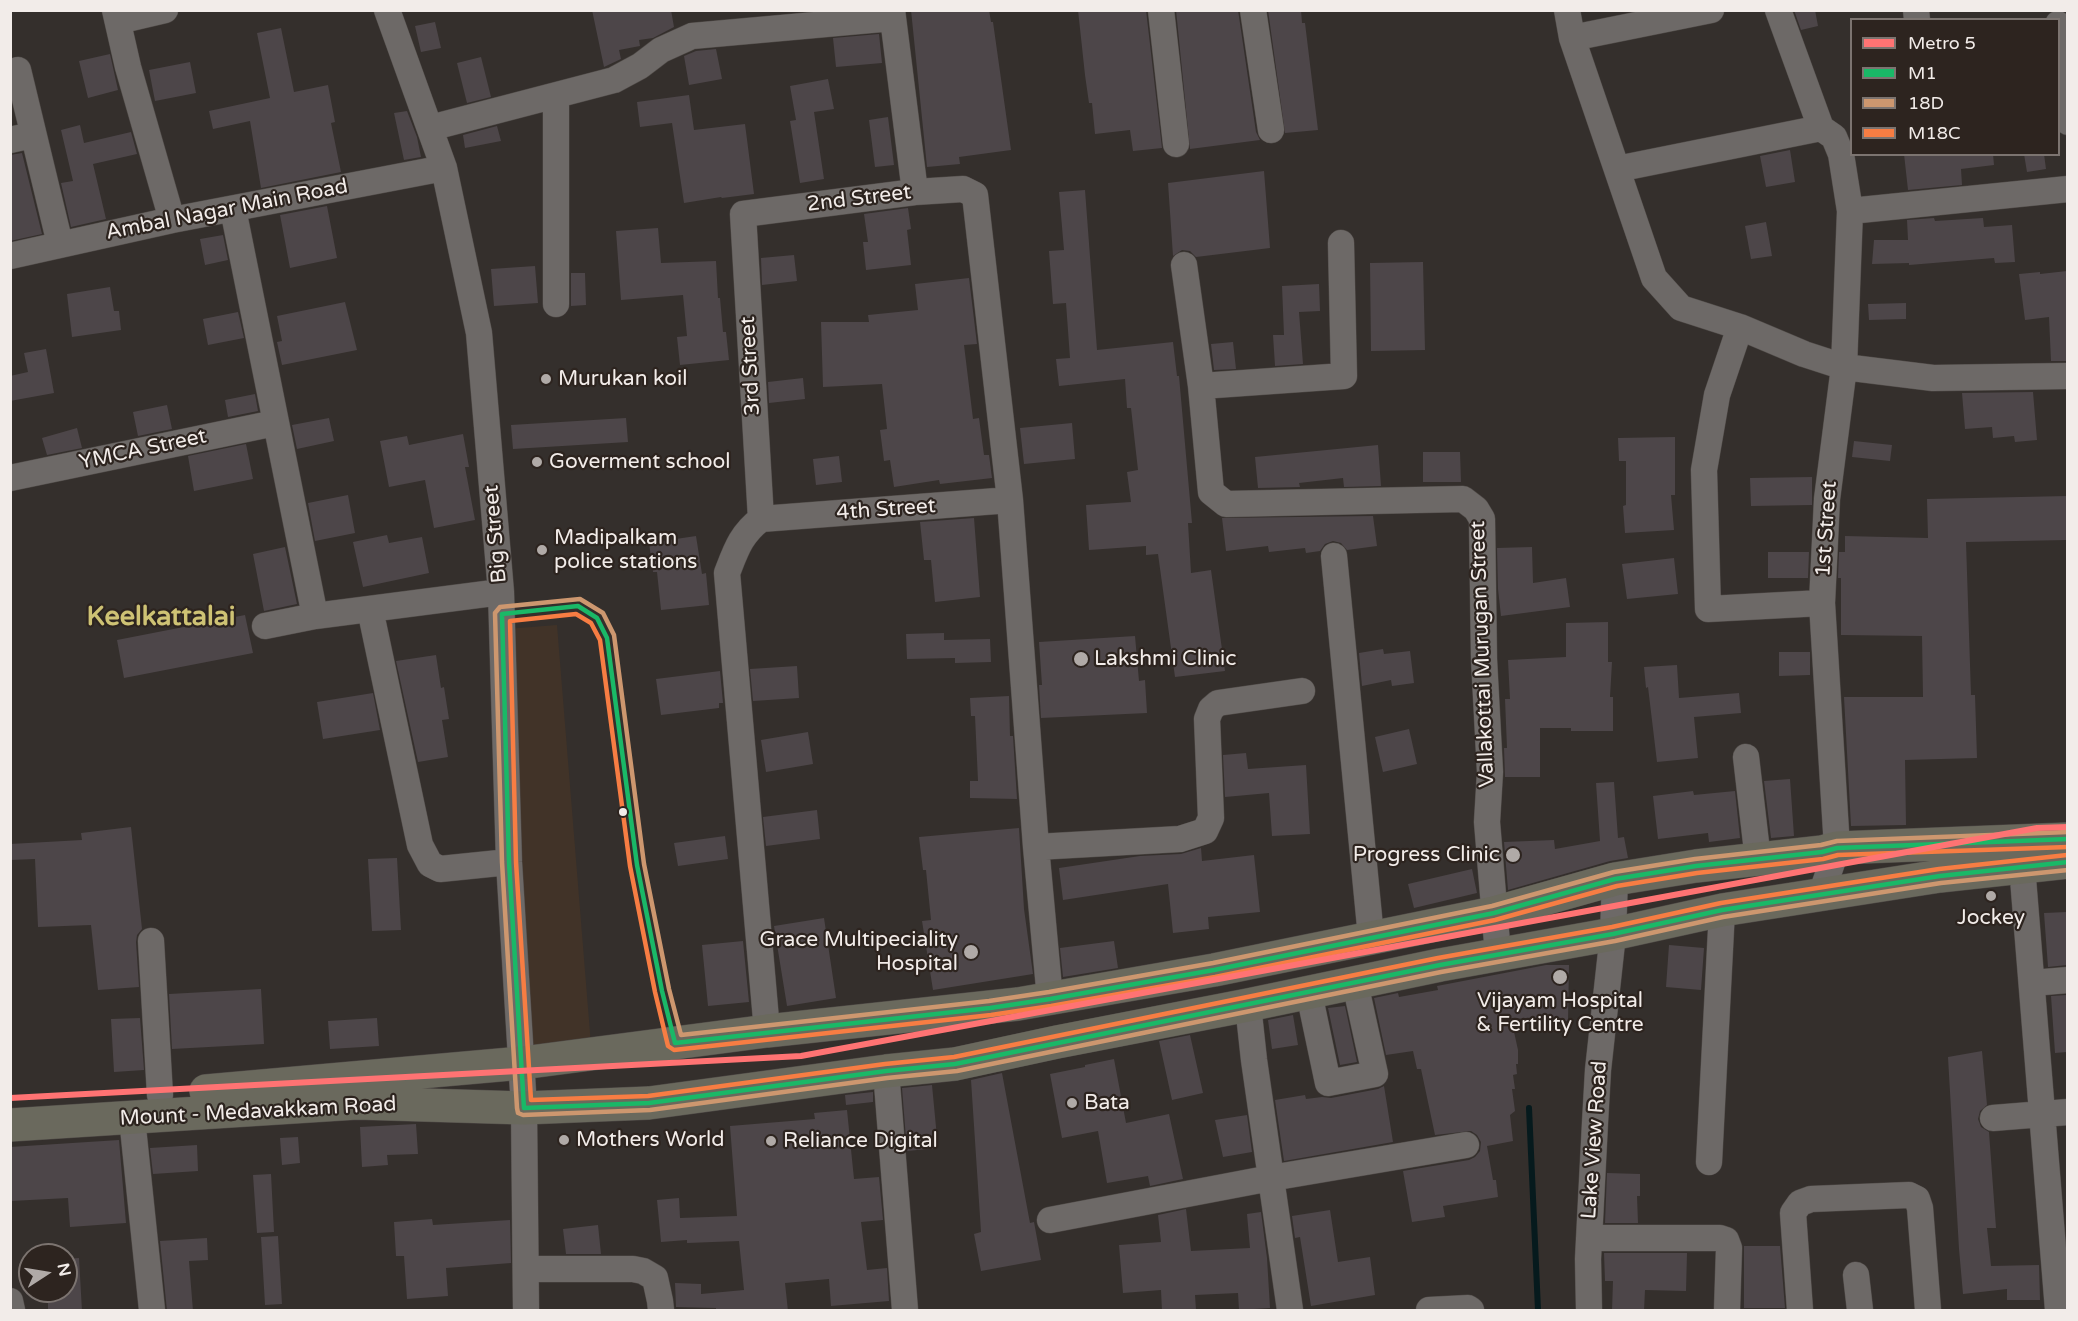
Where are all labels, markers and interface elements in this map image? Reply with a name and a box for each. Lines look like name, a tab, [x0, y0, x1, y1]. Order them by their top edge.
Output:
legend	[1850, 18, 2060, 156]
text: Metro 5	[1908, 32, 1976, 54]
text: M1	[1908, 62, 1937, 84]
text: 18D	[1908, 92, 1944, 114]
text: M18C	[1908, 122, 1961, 144]
street label: Ambal Nagar Main Road	[104, 174, 350, 246]
street label: 2nd Street	[806, 180, 912, 218]
street label: 3rd Street	[736, 316, 766, 416]
place label: Murukan koil	[558, 366, 687, 392]
marker: Murukan koil	[539, 372, 553, 386]
street label: YMCA Street	[77, 424, 209, 476]
place label: Goverment school	[549, 449, 730, 475]
marker: Goverment school	[530, 455, 544, 469]
street label: 1st Street	[1811, 480, 1843, 578]
street label: Big Street	[479, 484, 513, 584]
street label: 4th Street	[836, 494, 936, 526]
street label: Vallakottai Murugan Street	[1466, 520, 1500, 788]
place label: Madipalkam police stations	[554, 525, 697, 575]
marker: Madipalkam police stations	[535, 543, 549, 557]
district label: Keelkattalai	[86, 602, 236, 634]
place label: Lakshmi Clinic	[1094, 646, 1236, 672]
marker: Lakshmi Clinic	[1072, 650, 1090, 668]
unlabelled marker	[617, 806, 629, 818]
place label: Progress Clinic	[1353, 842, 1500, 868]
marker: Progress Clinic	[1504, 846, 1522, 864]
marker: Jockey	[1984, 889, 1998, 903]
place label: Jockey	[1957, 905, 2025, 931]
place label: Grace Multipeciality Hospital	[760, 927, 958, 977]
marker: Grace Multipeciality Hospital	[962, 943, 980, 961]
marker: Vijayam Hospital & Fertility Centre	[1551, 968, 1569, 986]
place label: Vijayam Hospital & Fertility Centre	[1476, 988, 1644, 1038]
street label: Lake View Road	[1577, 1060, 1613, 1220]
place label: Bata	[1084, 1090, 1130, 1116]
street label: Mount - Medavakkam Road	[119, 1092, 397, 1132]
marker: Bata	[1065, 1096, 1079, 1110]
place label: Mothers World	[576, 1127, 725, 1153]
place label: Reliance Digital	[783, 1128, 938, 1154]
marker: Mothers World	[557, 1133, 571, 1147]
marker: Reliance Digital	[764, 1134, 778, 1148]
north arrow	[18, 1243, 78, 1303]
text: N	[53, 1261, 75, 1278]

